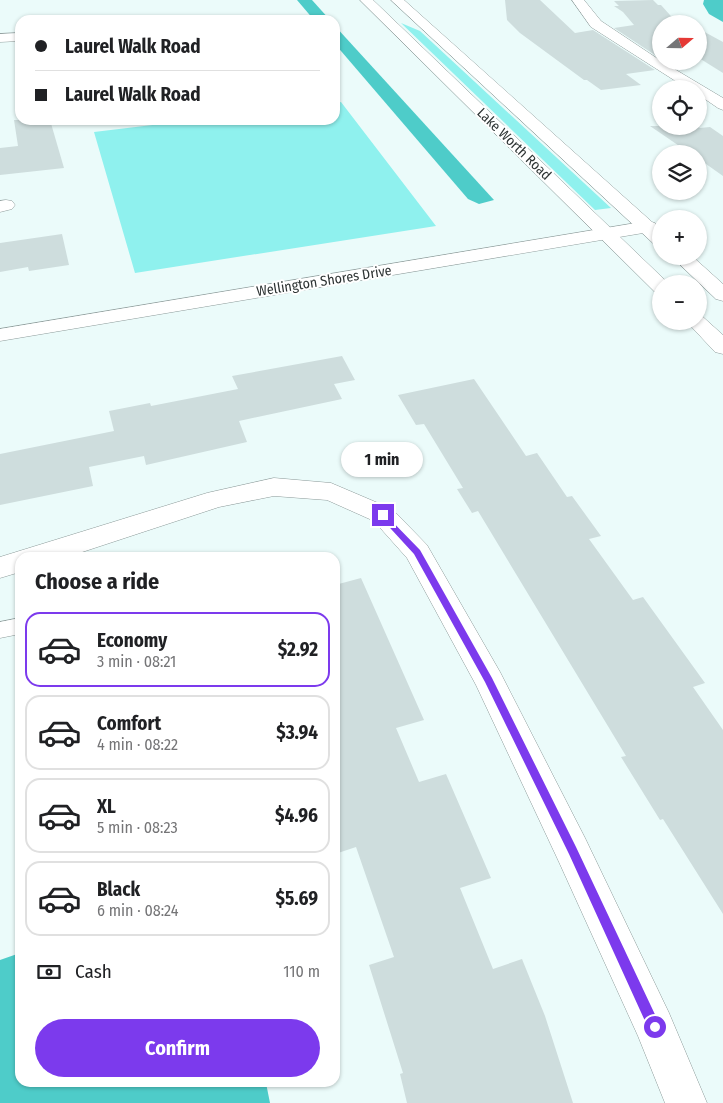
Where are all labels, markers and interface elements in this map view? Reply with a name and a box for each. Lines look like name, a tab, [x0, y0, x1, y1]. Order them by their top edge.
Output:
north arrow	[652, 15, 708, 70]
map controls	[652, 15, 707, 330]
text: Laurel Walk Road	[65, 35, 201, 58]
button: locate	[652, 80, 707, 135]
text: Laurel Walk Road	[65, 83, 201, 106]
street label: Lake Worth Road	[473, 104, 555, 184]
button: layers	[652, 145, 707, 200]
button: +	[652, 210, 707, 265]
street label: Wellington Shores Drive	[255, 262, 393, 300]
button: −	[652, 275, 707, 330]
callout: 1 min	[342, 442, 424, 478]
text: 1 min	[365, 450, 399, 469]
route end	[372, 504, 394, 526]
text: Choose a ride	[35, 568, 159, 595]
icon: car	[37, 627, 82, 672]
text: Economy	[97, 629, 167, 652]
text: $2.92	[278, 638, 318, 661]
text: 3 min · 08:21	[97, 652, 176, 671]
icon: car	[37, 710, 82, 755]
text: Comfort	[97, 712, 161, 735]
text: $3.94	[276, 721, 318, 744]
text: 4 min · 08:22	[97, 735, 178, 754]
icon: car	[37, 793, 82, 838]
text: XL	[97, 795, 116, 818]
text: $4.96	[275, 804, 318, 827]
text: 5 min · 08:23	[97, 818, 178, 837]
icon: car	[37, 876, 82, 921]
text: Black	[97, 878, 140, 901]
text: $5.69	[276, 887, 318, 910]
text: 6 min · 08:24	[97, 901, 179, 920]
icon: cash	[35, 958, 63, 986]
text: Cash	[75, 960, 112, 983]
text: 110 m	[283, 962, 320, 981]
route start	[644, 1016, 666, 1038]
button: Confirm	[35, 1019, 320, 1077]

